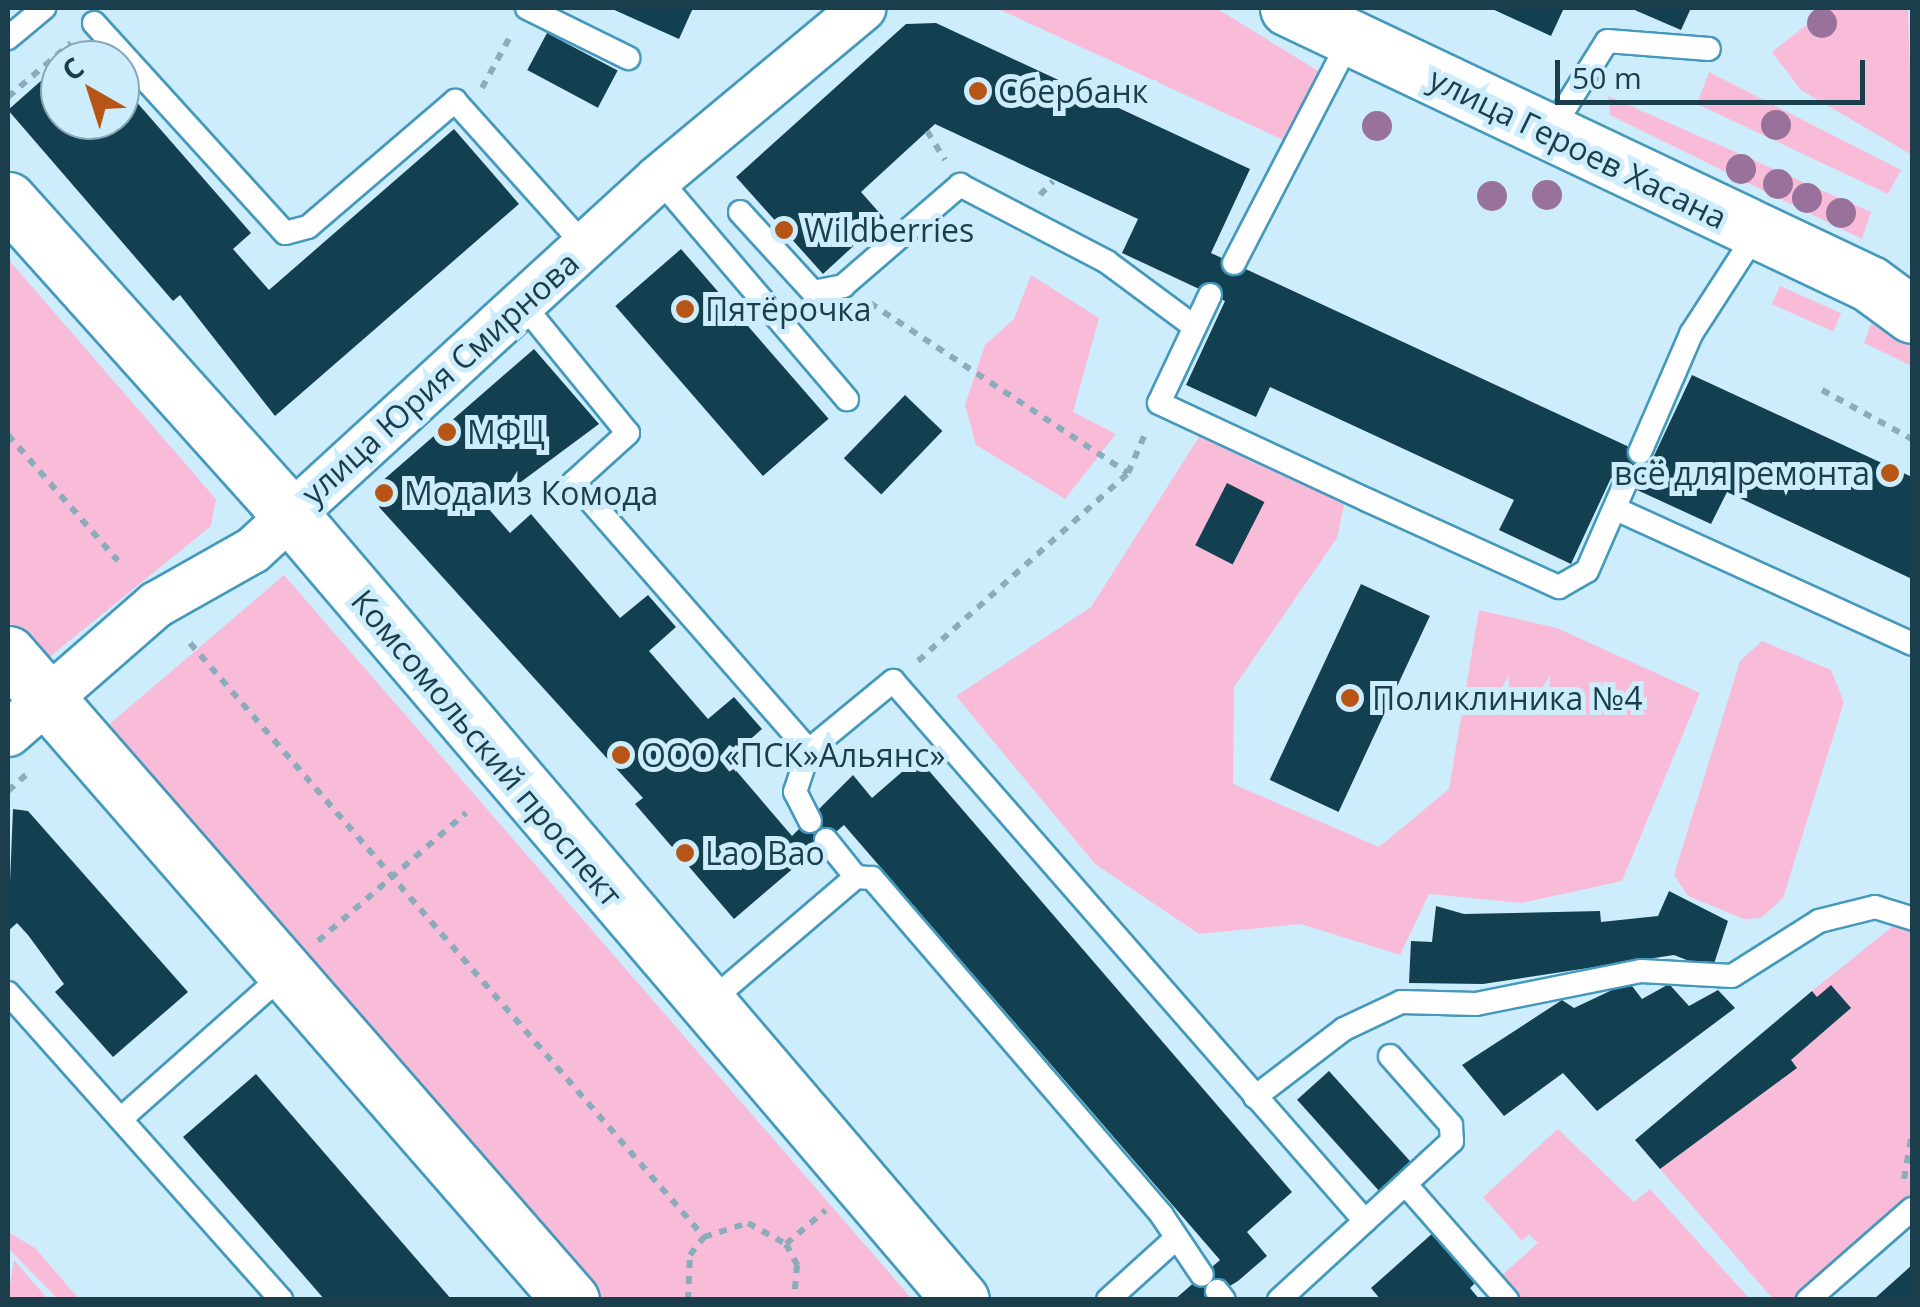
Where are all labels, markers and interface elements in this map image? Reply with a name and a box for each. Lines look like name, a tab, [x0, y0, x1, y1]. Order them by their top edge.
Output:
north arrow	[40, 40, 140, 140]
scale bar	[1560, 40, 1870, 102]
text: С	[53, 48, 91, 89]
text: 50 m	[1572, 57, 1642, 98]
street label: улица Героев Хасана	[1423, 59, 1733, 237]
place label: Сбербанк	[998, 72, 1148, 110]
marker: Сбербанк	[967, 80, 989, 102]
place label: Wildberries	[804, 211, 974, 249]
marker: Wildberries	[773, 219, 795, 241]
street label: улица Юрия Смирнова	[294, 243, 586, 513]
place label: Пятёрочка	[705, 290, 872, 328]
marker: Пятёрочка	[674, 298, 696, 320]
place label: МФЦ	[467, 413, 545, 451]
marker: МФЦ	[436, 421, 458, 443]
place label: всё для ремонта	[1614, 454, 1870, 492]
marker: всё для ремонта	[1879, 462, 1901, 484]
place label: Мода из Комода	[404, 474, 658, 512]
marker: Мода из Комода	[373, 482, 395, 504]
street label: Комсомольский проспект	[343, 582, 631, 914]
place label: Поликлиника №4	[1372, 679, 1642, 717]
marker: Поликлиника №4	[1337, 685, 1363, 711]
place label: ООО «ПСК»Альянс»	[641, 736, 945, 774]
marker: ООО «ПСК»Альянс»	[610, 744, 632, 766]
place label: Lao Bao	[705, 834, 825, 872]
marker: Lao Bao	[674, 842, 696, 864]

